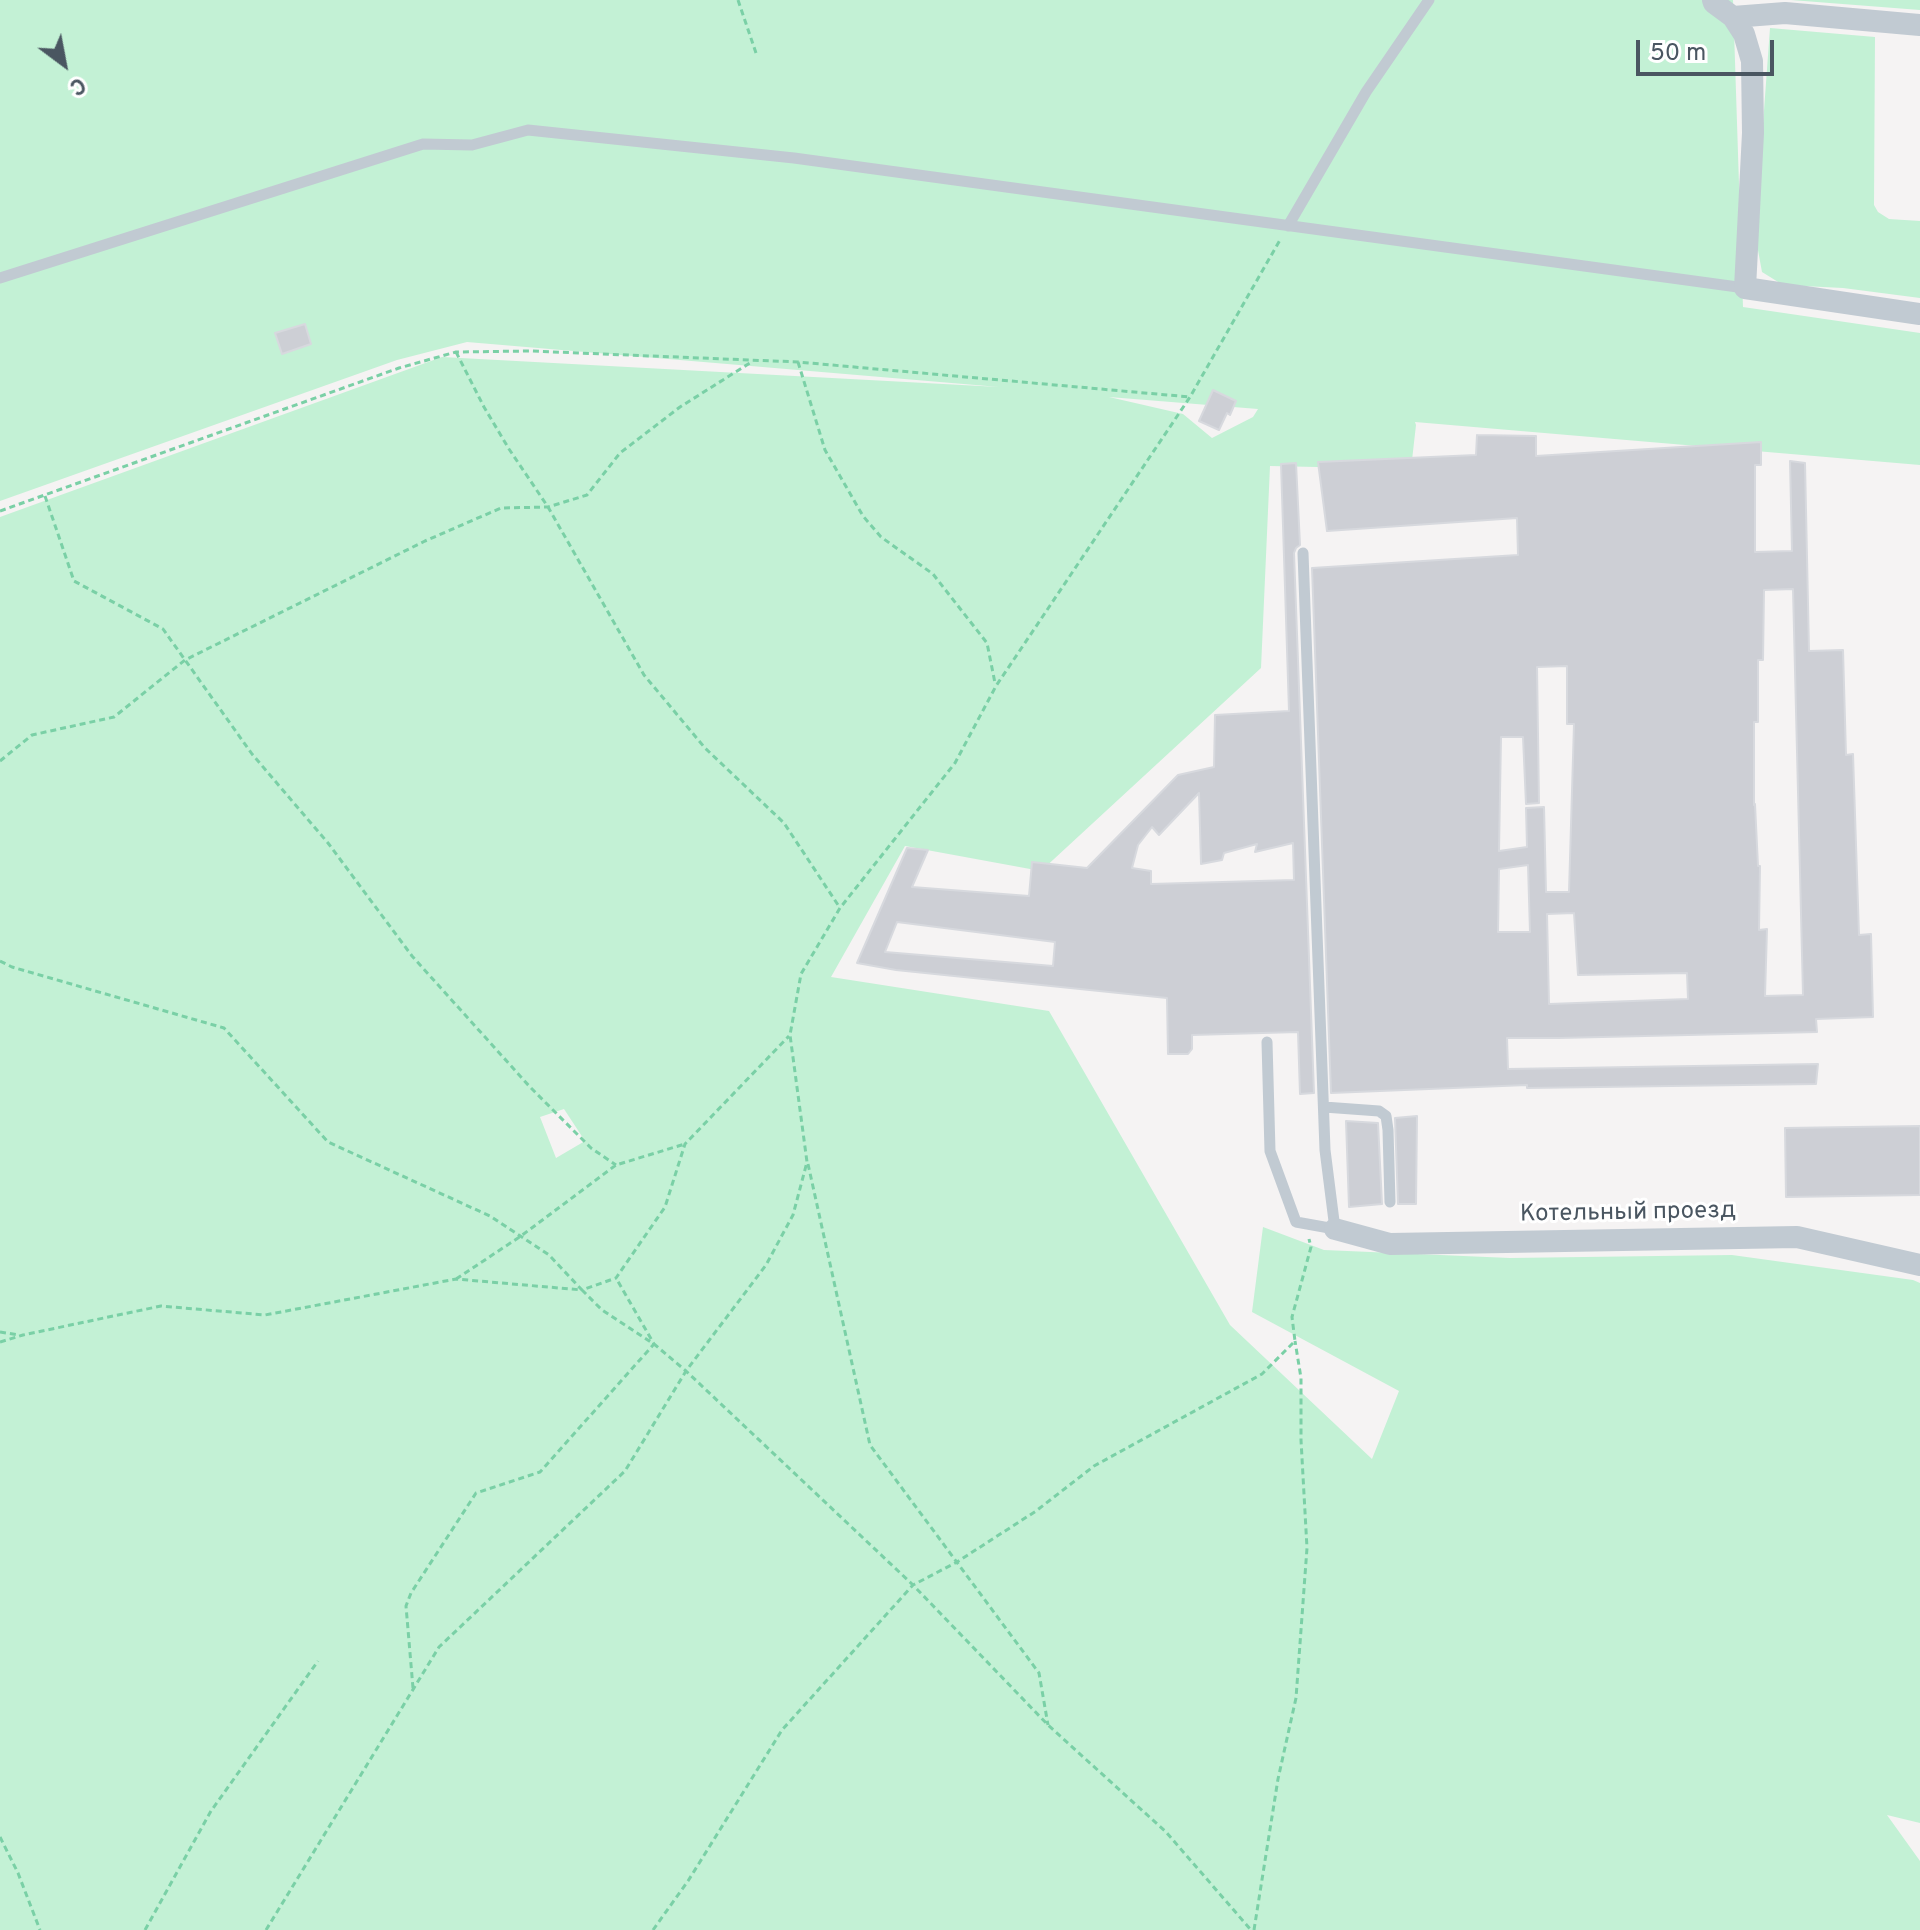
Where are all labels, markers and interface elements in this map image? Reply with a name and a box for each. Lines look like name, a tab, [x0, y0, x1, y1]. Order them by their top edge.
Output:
north arrow	[24, 24, 104, 104]
scale bar	[1640, 24, 1778, 74]
text: 50 m	[1650, 39, 1706, 69]
text: С	[64, 70, 90, 100]
street label: Котельный проезд	[1520, 1198, 1736, 1230]

